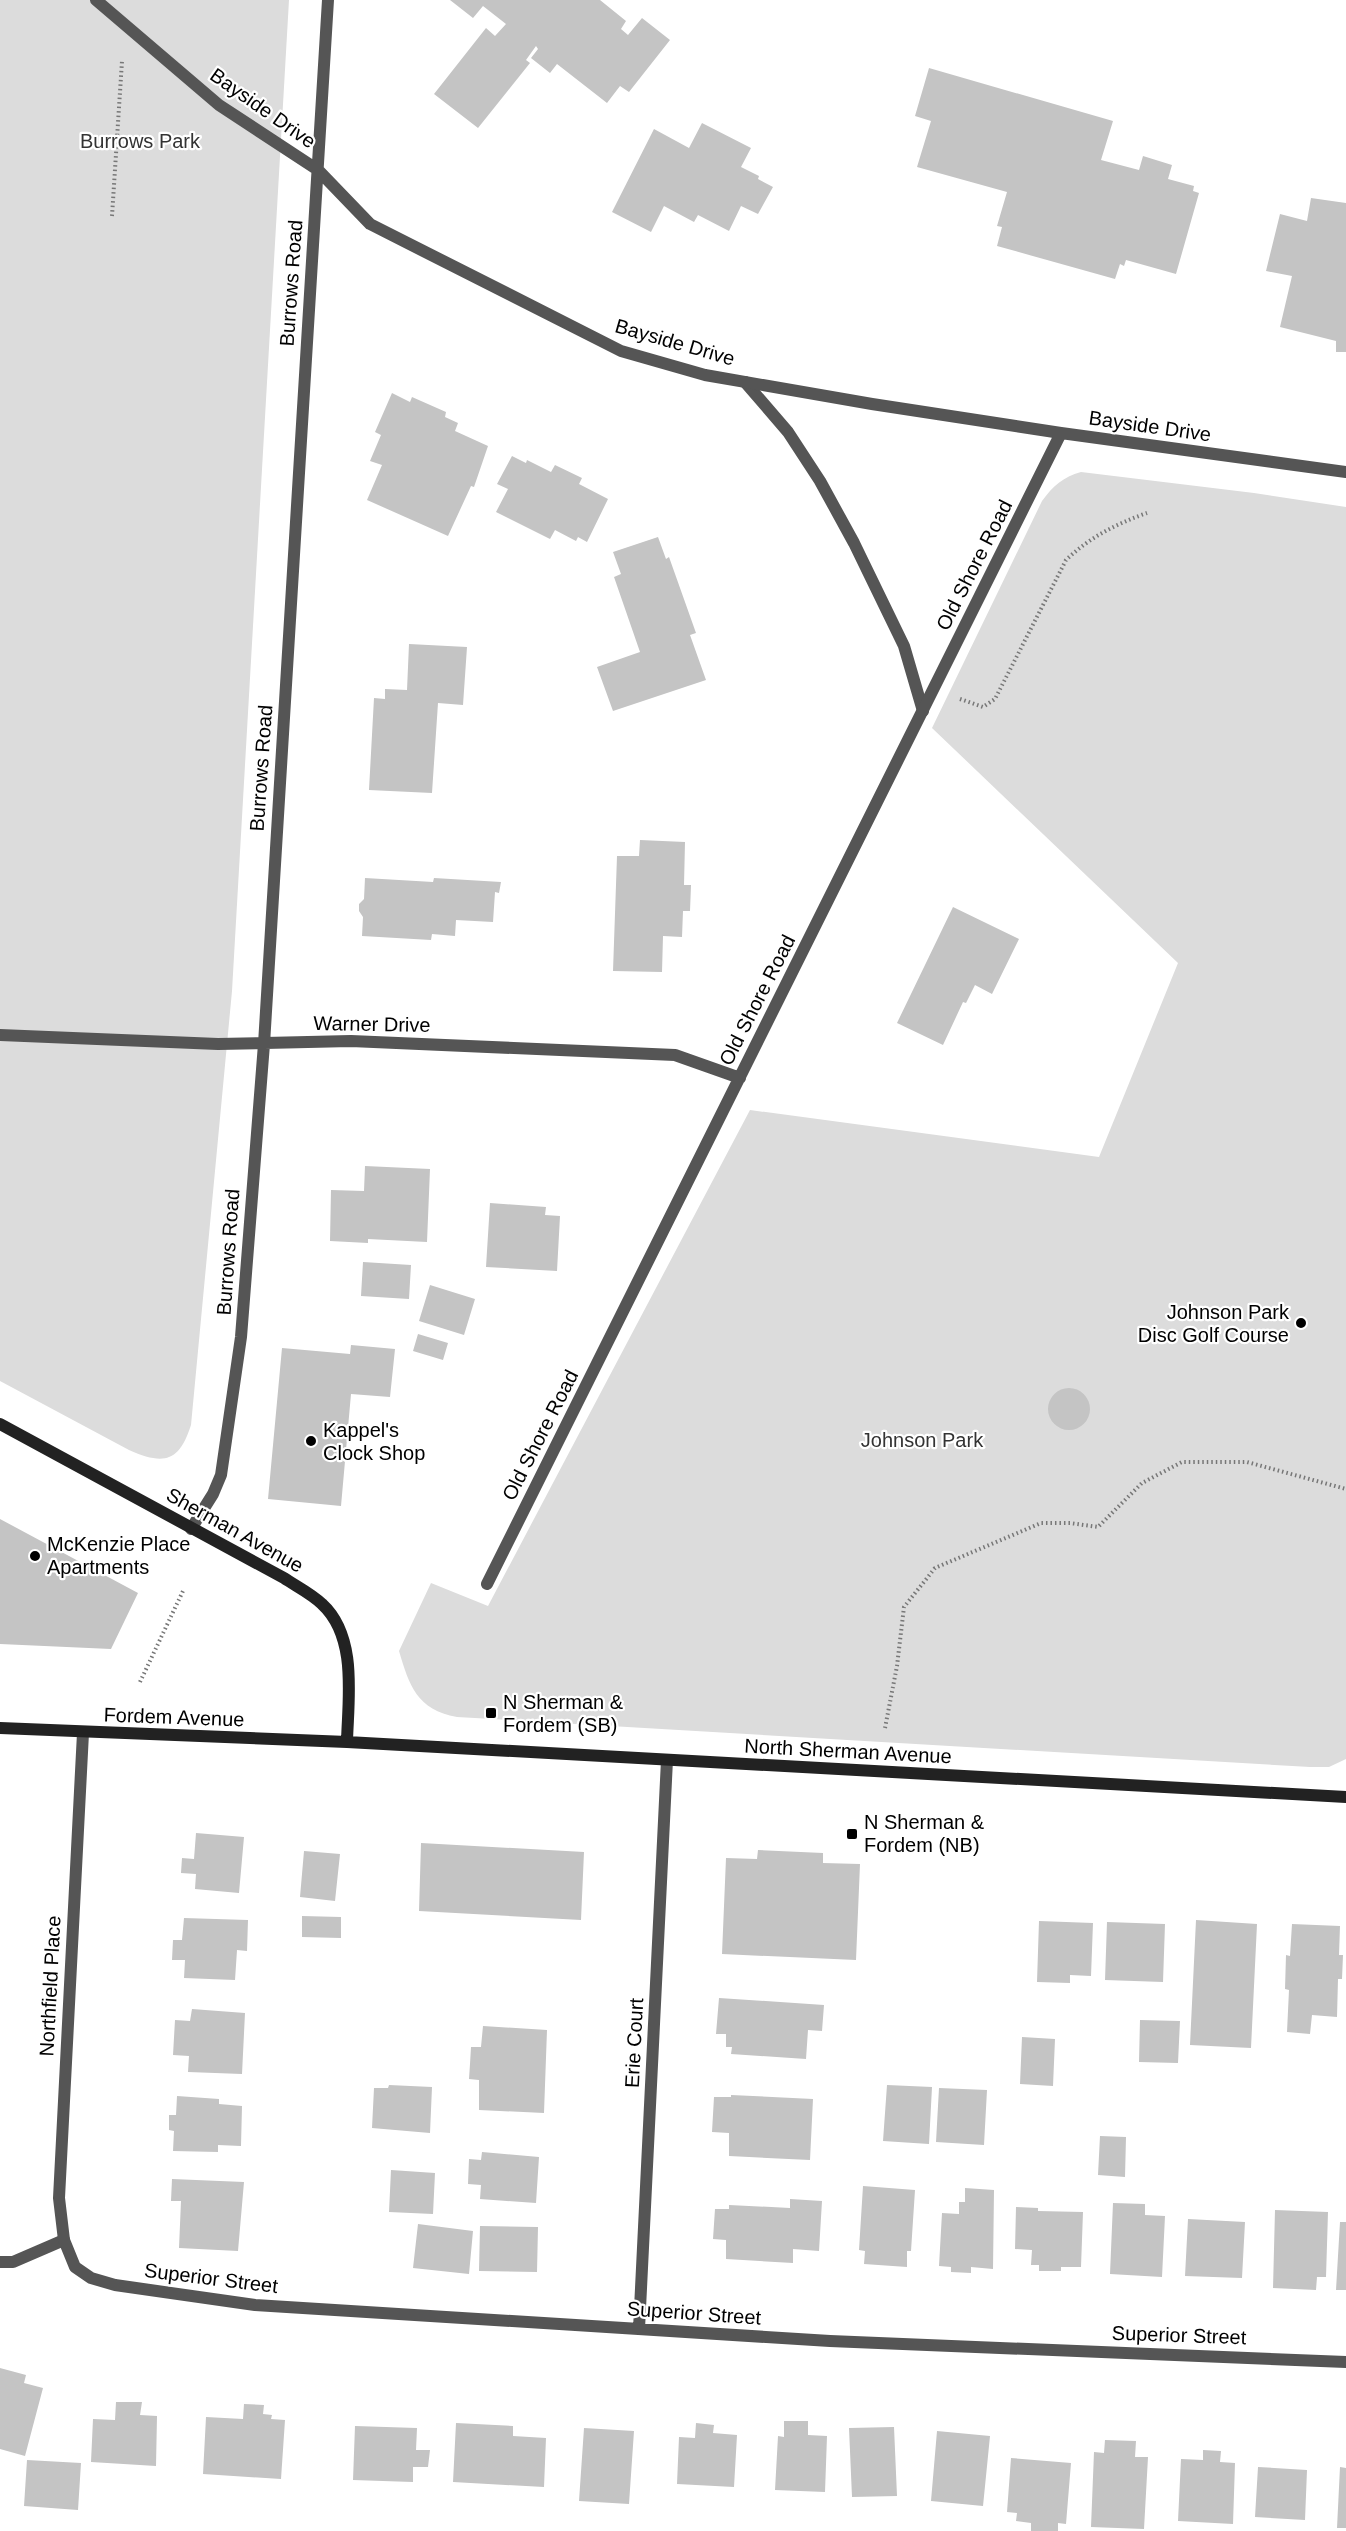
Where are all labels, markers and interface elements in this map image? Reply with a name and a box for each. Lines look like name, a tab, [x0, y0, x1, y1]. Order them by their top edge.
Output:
street label: Bayside Drive	[206, 64, 320, 152]
park label: Burrows Park	[80, 130, 201, 152]
street label: Burrows Road	[276, 219, 306, 347]
street label: Bayside Drive	[613, 314, 737, 370]
street label: Bayside Drive	[1087, 407, 1213, 445]
street label: Old Shore Road	[932, 496, 1016, 634]
street label: Burrows Road	[246, 704, 276, 832]
street label: Old Shore Road	[715, 931, 799, 1069]
street label: Warner Drive	[313, 1012, 431, 1036]
street label: Burrows Road	[213, 1188, 243, 1316]
place label: Johnson Park Disc Golf Course	[1138, 1301, 1290, 1346]
marker: Johnson Park Disc Golf Course	[1294, 1316, 1308, 1330]
street label: Old Shore Road	[498, 1366, 582, 1504]
place label: Kappel's Clock Shop	[323, 1419, 425, 1464]
park label: Johnson Park	[861, 1429, 984, 1451]
marker: Kappel's Clock Shop	[304, 1434, 318, 1448]
street label: Sherman Avenue	[163, 1483, 307, 1577]
place label: McKenzie Place Apartments	[47, 1533, 190, 1578]
marker: McKenzie Place Apartments	[28, 1549, 42, 1563]
place label: N Sherman & Fordem (SB)	[503, 1691, 624, 1736]
street label: Fordem Avenue	[103, 1704, 245, 1730]
marker: N Sherman & Fordem (SB)	[484, 1706, 498, 1720]
street label: North Sherman Avenue	[744, 1735, 952, 1767]
place label: N Sherman & Fordem (NB)	[864, 1811, 985, 1856]
marker: N Sherman & Fordem (NB)	[845, 1827, 859, 1841]
street label: Northfield Place	[35, 1915, 65, 2057]
street label: Erie Court	[621, 1997, 647, 2089]
street label: Superior Street	[143, 2259, 280, 2297]
street label: Superior Street	[626, 2297, 762, 2329]
street label: Superior Street	[1111, 2322, 1247, 2348]

